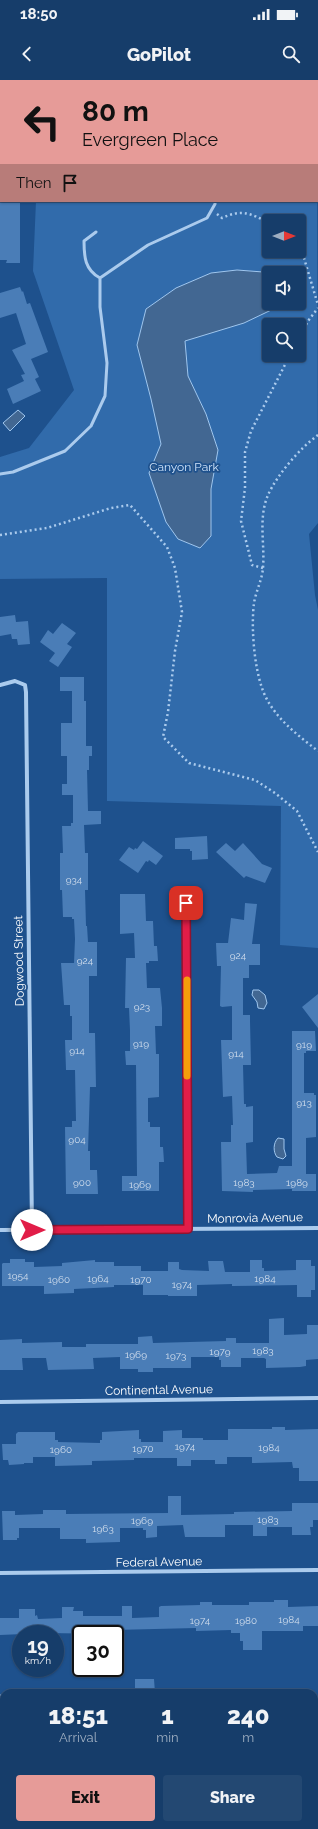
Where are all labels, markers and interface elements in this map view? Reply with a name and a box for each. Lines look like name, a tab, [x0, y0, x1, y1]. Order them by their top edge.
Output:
text: 18:50	[20, 5, 58, 23]
icon: back	[16, 43, 38, 65]
icon: search	[280, 43, 302, 65]
text: GoPilot	[127, 44, 191, 65]
text: 80 m	[82, 95, 149, 128]
icon: left	[16, 96, 68, 148]
text: Evergreen Place	[82, 129, 218, 150]
icon: arrive	[59, 172, 81, 194]
text: Then	[16, 174, 51, 192]
north arrow	[262, 214, 306, 258]
map controls	[262, 214, 306, 362]
button: sound	[262, 266, 306, 310]
button: search	[262, 318, 306, 362]
park label: Canyon Park	[149, 460, 219, 474]
house number: 934	[66, 874, 83, 885]
pin	[169, 886, 203, 920]
icon: arrive	[175, 892, 197, 914]
street label: Dogwood Street	[11, 916, 27, 1006]
house number: 924	[230, 950, 247, 961]
house number: 924	[77, 955, 94, 966]
house number: 923	[134, 1001, 150, 1012]
house number: 919	[133, 1038, 149, 1049]
house number: 919	[296, 1039, 312, 1050]
house number: 914	[69, 1045, 85, 1056]
house number: 914	[228, 1048, 244, 1059]
house number: 913	[296, 1097, 312, 1108]
house number: 904	[68, 1134, 86, 1145]
house number: 900	[73, 1177, 91, 1188]
house number: 1983	[233, 1177, 255, 1188]
house number: 1989	[286, 1177, 308, 1188]
house number: 1969	[129, 1179, 151, 1190]
position arrow	[11, 1209, 53, 1251]
street label: Monrovia Avenue	[207, 1210, 303, 1226]
house number: 1954	[7, 1270, 29, 1281]
house number: 1964	[87, 1273, 109, 1284]
house number: 1984	[254, 1273, 276, 1284]
house number: 1960	[48, 1274, 70, 1285]
house number: 1970	[130, 1274, 152, 1285]
house number: 1974	[172, 1279, 193, 1290]
house number: 1983	[252, 1345, 274, 1356]
house number: 1979	[209, 1346, 231, 1357]
house number: 1969	[125, 1349, 147, 1360]
house number: 1973	[166, 1350, 186, 1361]
street label: Continental Avenue	[105, 1382, 213, 1398]
house number: 1974	[175, 1441, 196, 1452]
house number: 1984	[258, 1442, 280, 1453]
house number: 1970	[132, 1443, 154, 1454]
house number: 1960	[50, 1444, 72, 1455]
house number: 1983	[257, 1514, 279, 1525]
house number: 1969	[131, 1515, 153, 1526]
house number: 1963	[92, 1523, 114, 1534]
street label: Federal Avenue	[116, 1554, 202, 1570]
house number: 1984	[278, 1614, 300, 1625]
house number: 1974	[190, 1615, 211, 1626]
house number: 1980	[235, 1615, 257, 1626]
speed limit sign: 30	[72, 1625, 124, 1677]
text: 19	[27, 1634, 49, 1658]
text: km/h	[25, 1655, 51, 1666]
text: 18:51	[48, 1701, 108, 1730]
text: 1	[161, 1701, 174, 1730]
text: 240	[227, 1701, 270, 1730]
text: Arrival	[59, 1730, 97, 1745]
text: min	[156, 1730, 179, 1745]
text: m	[242, 1730, 254, 1745]
button: Exit	[16, 1775, 155, 1821]
button: Share	[163, 1775, 302, 1821]

